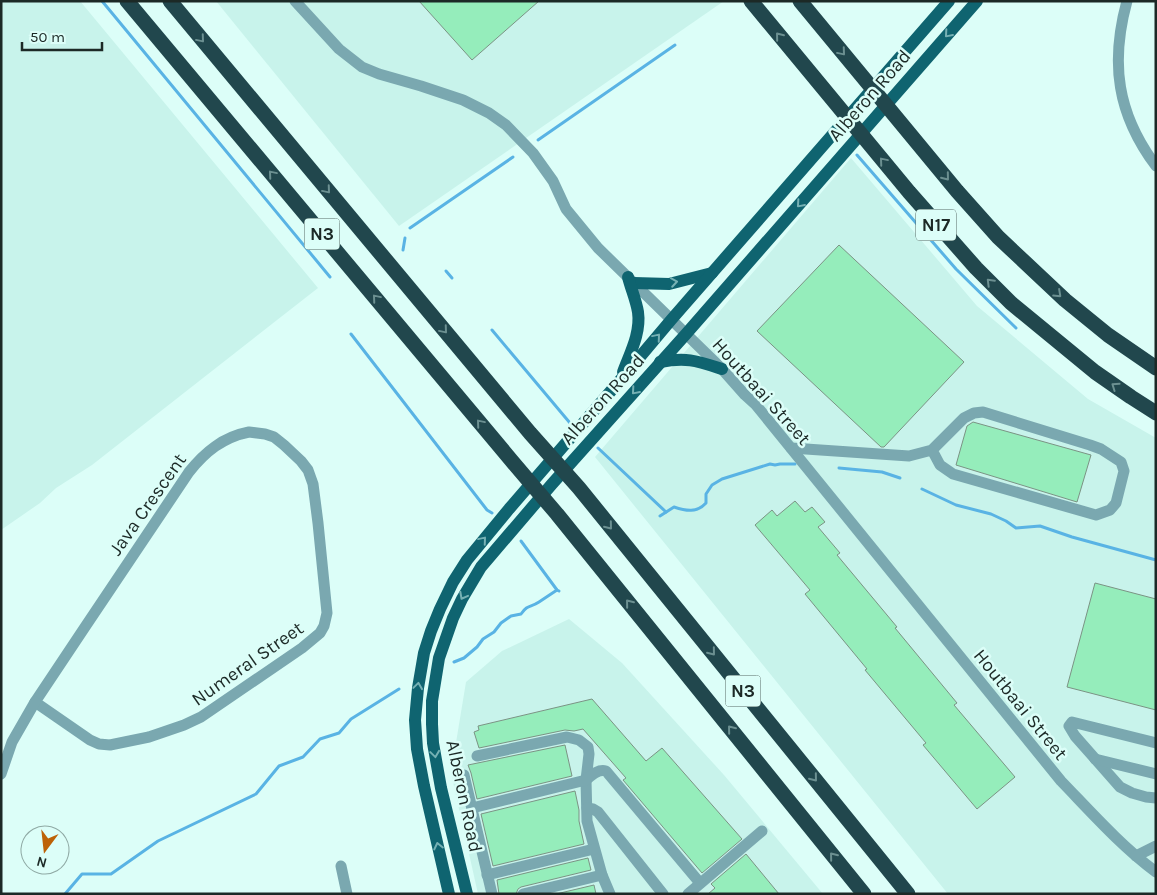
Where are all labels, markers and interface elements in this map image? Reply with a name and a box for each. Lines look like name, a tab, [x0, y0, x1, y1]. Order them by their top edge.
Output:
scale bar	[22, 20, 102, 52]
text: 50 m	[30, 28, 65, 46]
one-way arrow	[945, 28, 954, 37]
one-way arrow	[776, 32, 785, 41]
one-way arrow	[195, 33, 204, 42]
street label: Alberon Road	[824, 45, 916, 146]
one-way arrow	[837, 46, 845, 55]
one-way arrow	[880, 158, 888, 167]
one-way arrow	[268, 170, 277, 179]
one-way arrow	[941, 171, 949, 180]
one-way arrow	[322, 185, 331, 194]
one-way arrow	[797, 198, 806, 207]
road number: N17	[916, 210, 956, 240]
road number: N3	[304, 218, 340, 250]
one-way arrow	[669, 278, 678, 288]
one-way arrow	[987, 279, 996, 288]
one-way arrow	[1053, 288, 1062, 297]
one-way arrow	[372, 295, 381, 304]
one-way arrow	[438, 324, 447, 333]
one-way arrow	[651, 333, 660, 342]
street label: Houtbaai Street	[707, 334, 815, 450]
street label: Alberon Road	[556, 350, 649, 449]
one-way arrow	[1111, 383, 1121, 392]
one-way arrow	[631, 386, 640, 395]
one-way arrow	[477, 420, 486, 429]
street label: Java Crescent	[105, 449, 191, 560]
one-way arrow	[604, 520, 612, 529]
one-way arrow	[478, 537, 486, 546]
one-way arrow	[460, 591, 470, 600]
one-way arrow	[627, 600, 635, 609]
street label: Numeral Street	[187, 617, 308, 711]
street label: Houtbaai Street	[969, 645, 1072, 764]
one-way arrow	[706, 646, 714, 655]
road number: N3	[726, 676, 760, 706]
one-way arrow	[413, 682, 423, 691]
one-way arrow	[728, 726, 737, 735]
street label: Alberon Road	[441, 738, 487, 854]
one-way arrow	[429, 749, 439, 758]
one-way arrow	[809, 772, 817, 781]
north arrow	[20, 825, 70, 875]
one-way arrow	[433, 842, 444, 851]
text: N	[35, 853, 49, 872]
one-way arrow	[831, 853, 839, 862]

